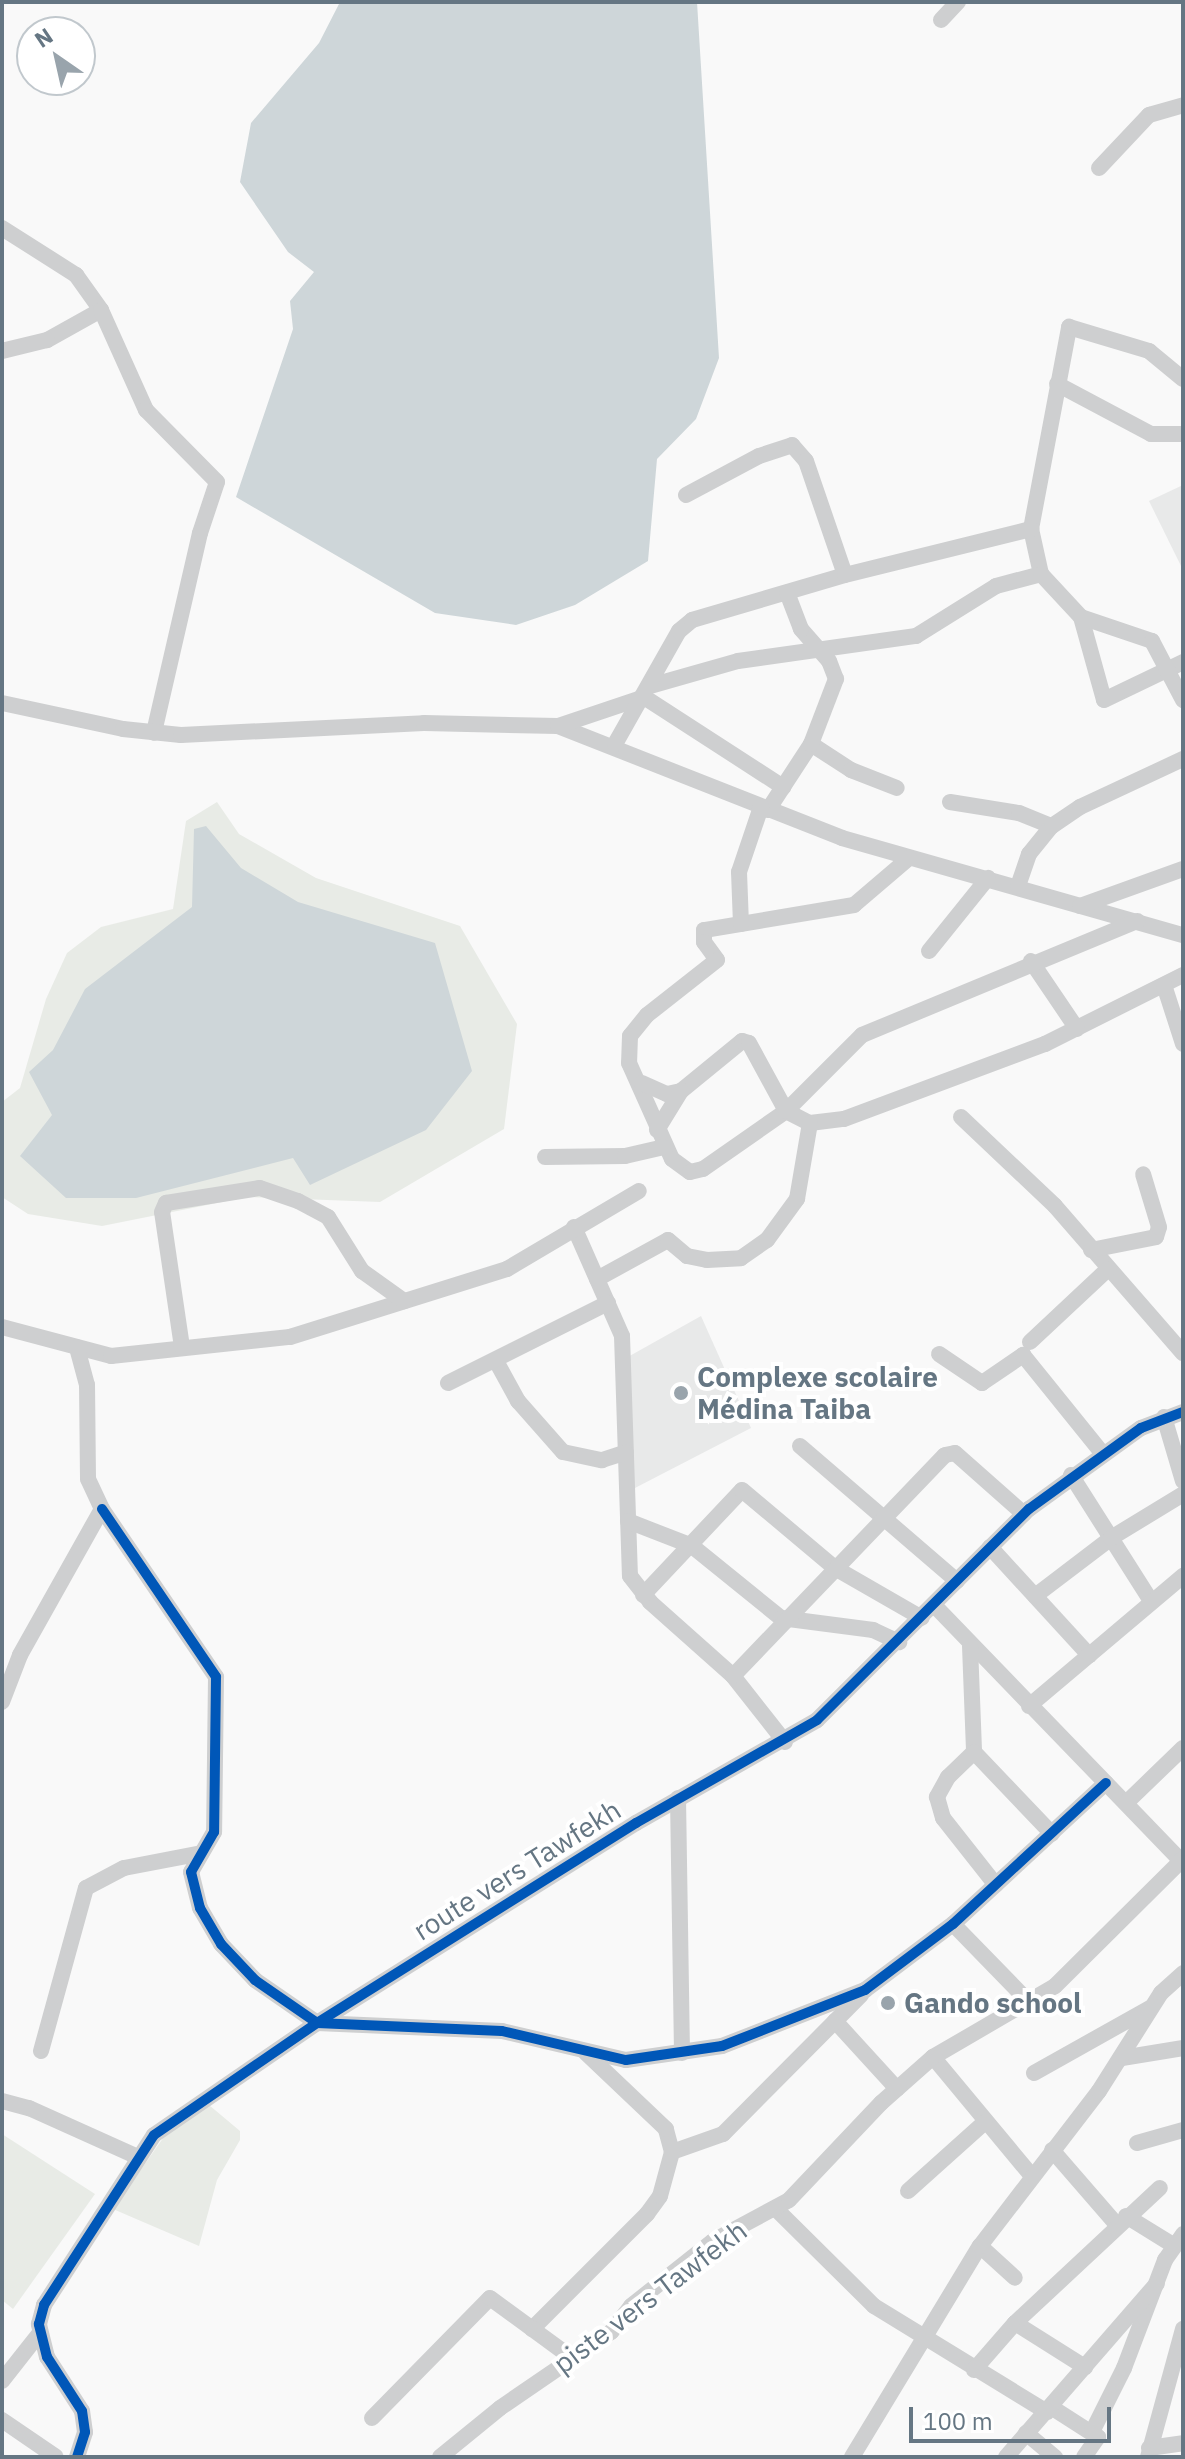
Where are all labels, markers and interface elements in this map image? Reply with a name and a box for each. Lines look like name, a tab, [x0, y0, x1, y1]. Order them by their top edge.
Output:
north arrow	[16, 16, 96, 96]
text: N	[29, 21, 58, 54]
place label: Complexe scolaire Médina Taiba	[697, 1360, 938, 1426]
marker: Complexe scolaire Médina Taiba	[672, 1384, 690, 1402]
street label: route vers Tawfekh	[407, 1793, 627, 1947]
place label: Gando school	[904, 1986, 1082, 2020]
marker: Gando school	[879, 1994, 897, 2012]
street label: piste vers Tawfekh	[547, 2213, 753, 2381]
scale bar	[913, 2391, 1115, 2441]
text: 100 m	[923, 2405, 993, 2437]

